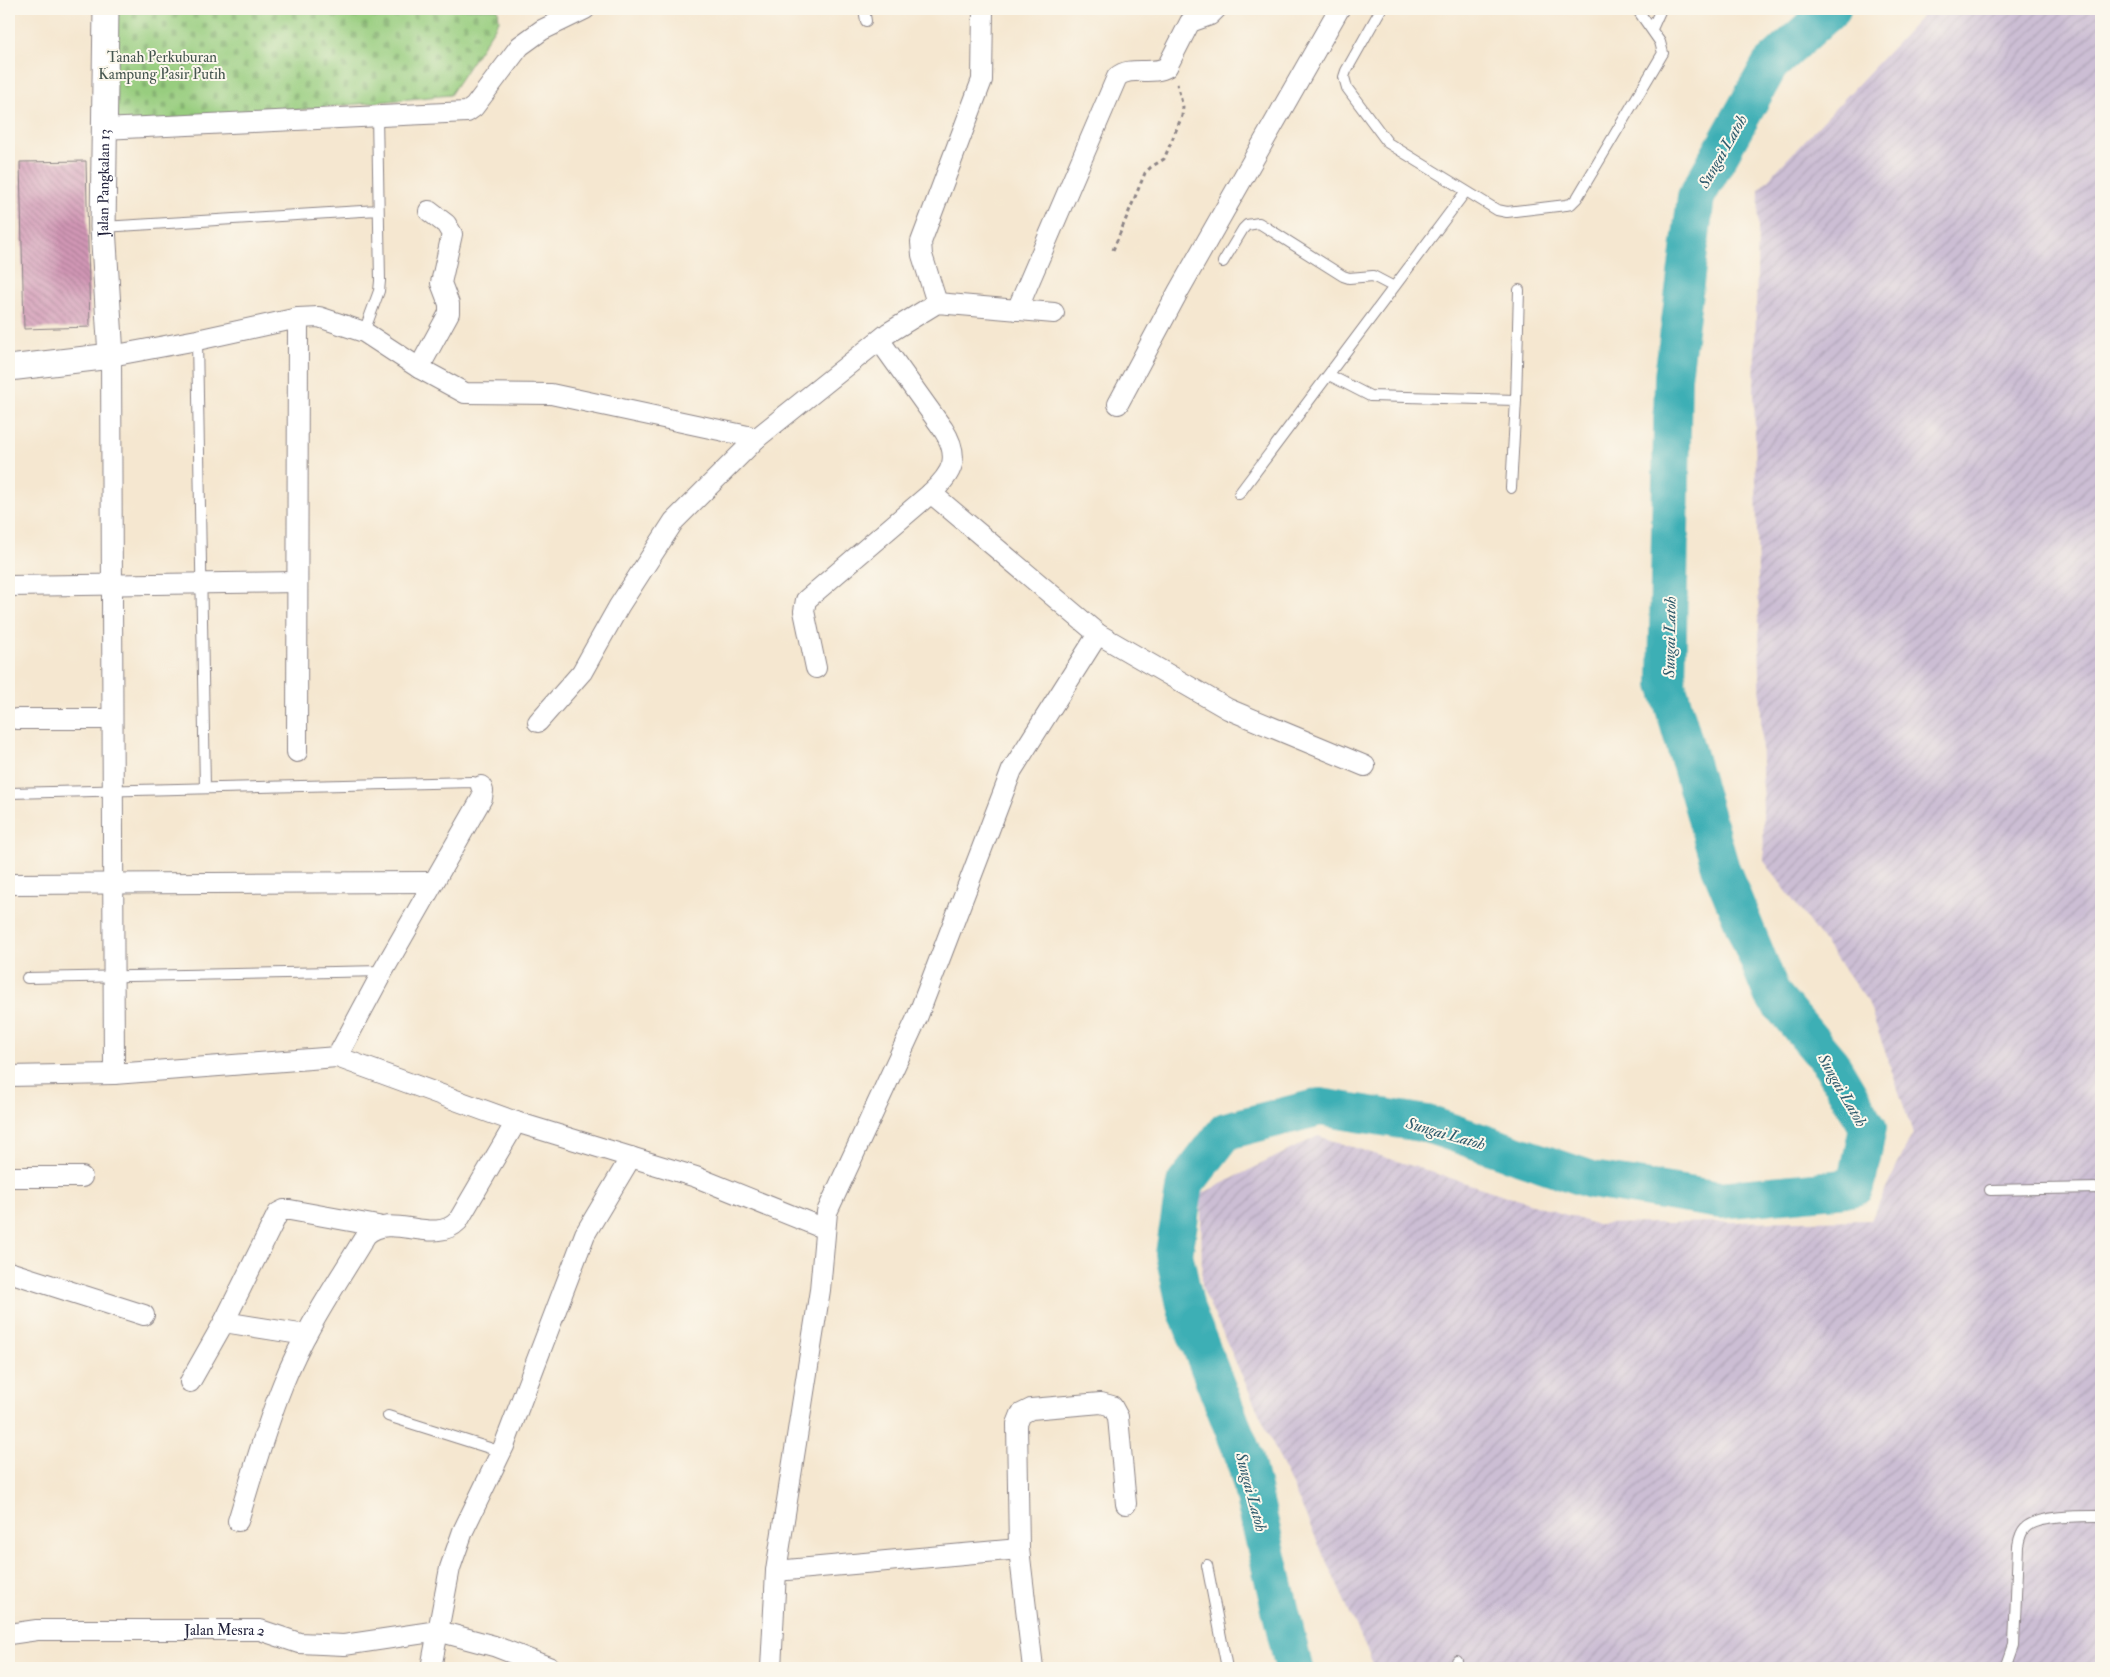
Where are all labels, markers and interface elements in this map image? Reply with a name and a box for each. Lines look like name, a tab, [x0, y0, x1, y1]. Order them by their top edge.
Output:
park label: Tanah Perkuburan Kampung Pasir Putih	[98, 48, 226, 85]
water label: Sungai Latoh	[1693, 111, 1752, 193]
street label: Jalan Pangkalan 13	[94, 129, 115, 238]
water label: Sungai Latoh	[1659, 596, 1681, 679]
water label: Sungai Latoh	[1813, 1049, 1871, 1131]
water label: Sungai Latoh	[1403, 1113, 1488, 1155]
water label: Sungai Latoh	[1231, 1449, 1271, 1534]
street label: Jalan Mesra 2	[183, 1621, 268, 1641]

